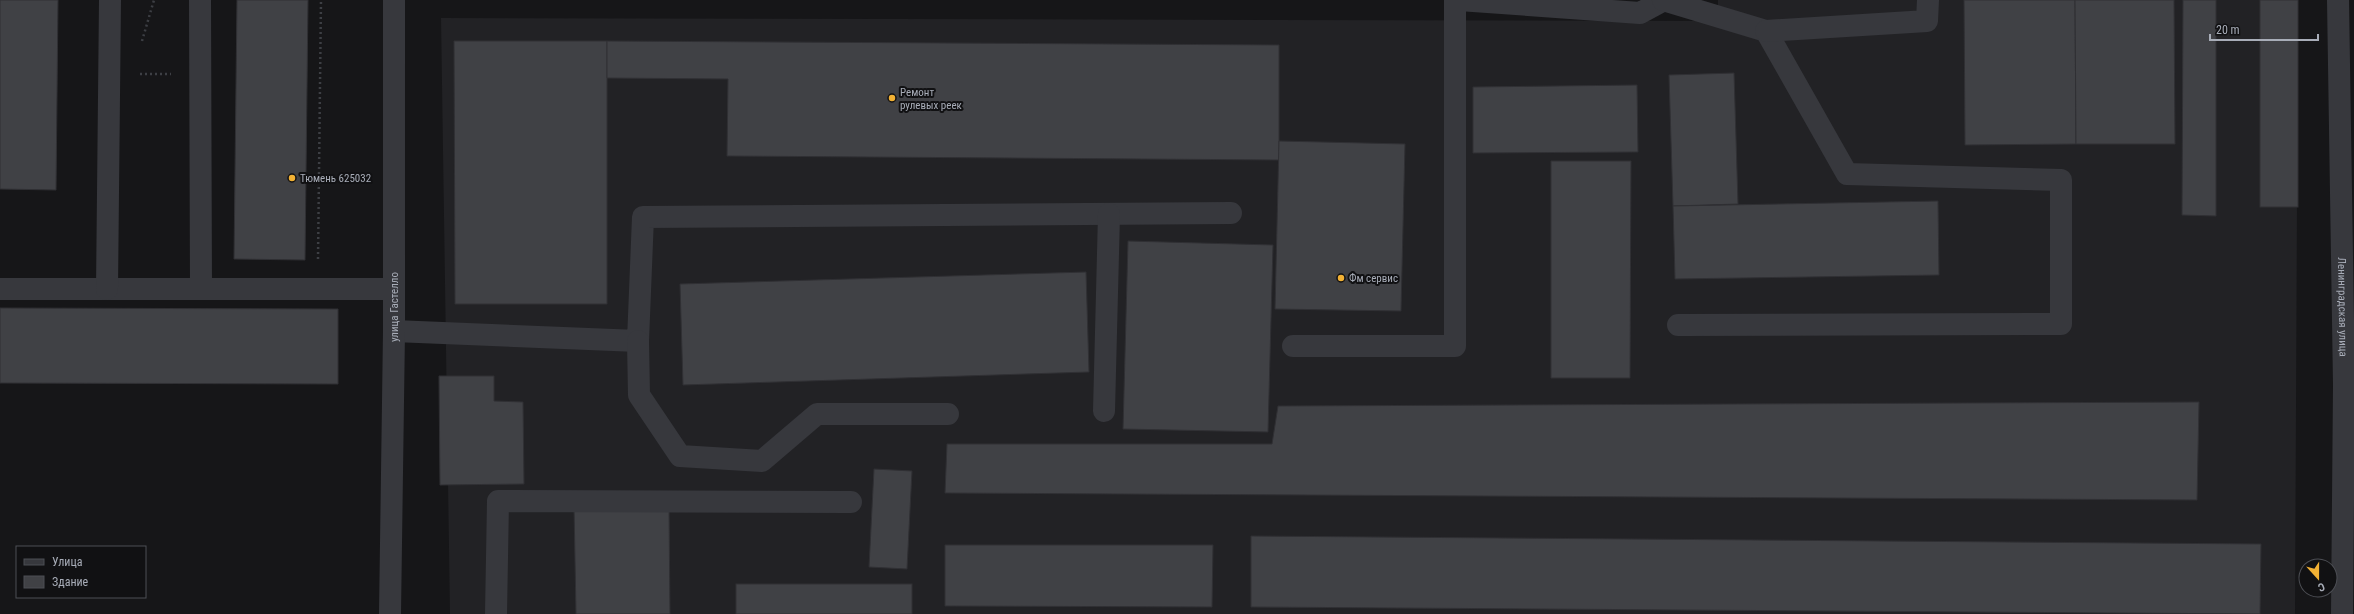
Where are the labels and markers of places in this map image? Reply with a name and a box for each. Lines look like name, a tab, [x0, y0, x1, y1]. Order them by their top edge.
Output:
place label: Ремонт рулевых реек	[900, 86, 963, 112]
marker: Ремонт рулевых реек	[887, 93, 897, 103]
place label: Тюмень 625032	[300, 172, 371, 185]
marker: Тюмень 625032	[287, 173, 297, 183]
place label: Фм сервис	[1349, 272, 1398, 285]
marker: Фм сервис	[1336, 273, 1346, 283]

